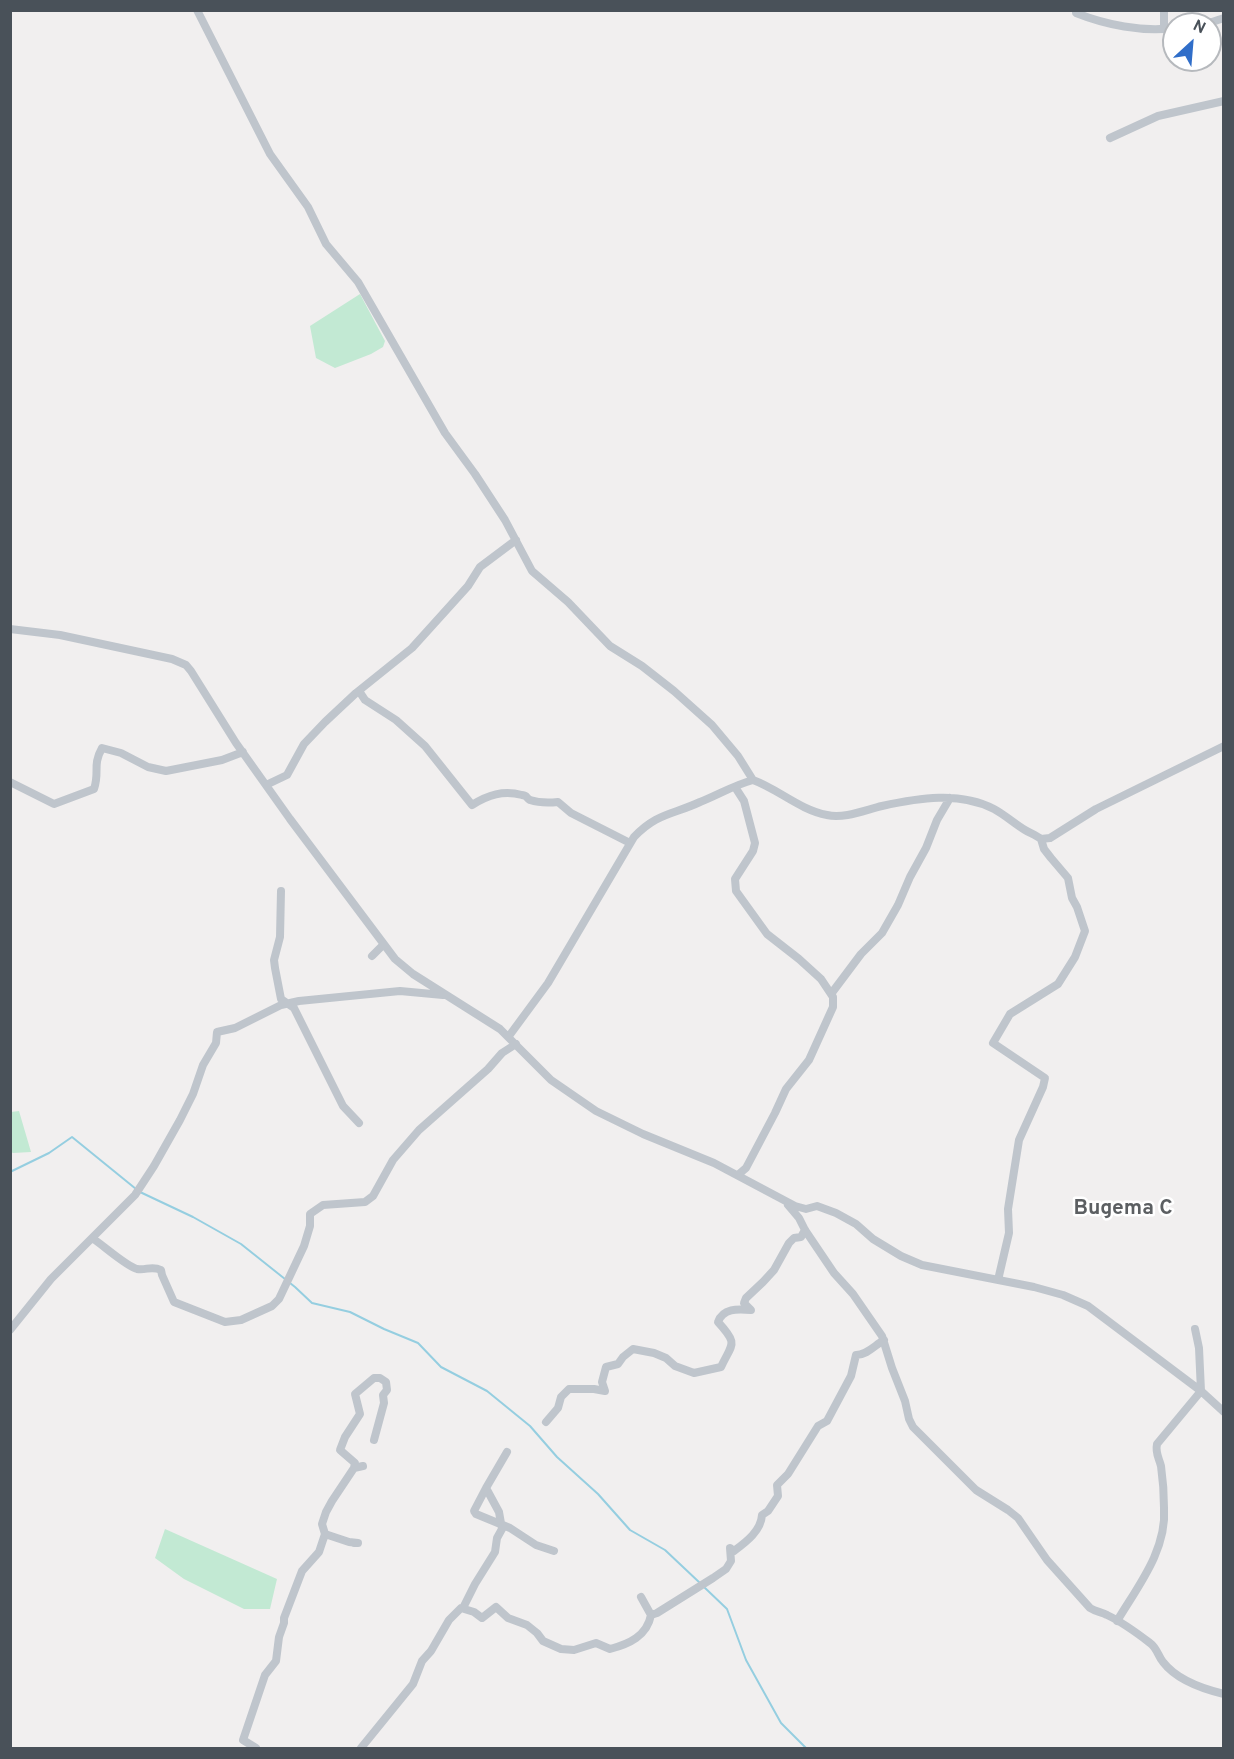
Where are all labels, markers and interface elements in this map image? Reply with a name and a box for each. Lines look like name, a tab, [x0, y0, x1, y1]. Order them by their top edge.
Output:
north arrow	[1162, 12, 1222, 72]
text: N	[1189, 16, 1209, 39]
district label: Bugema C	[1073, 1197, 1173, 1223]

